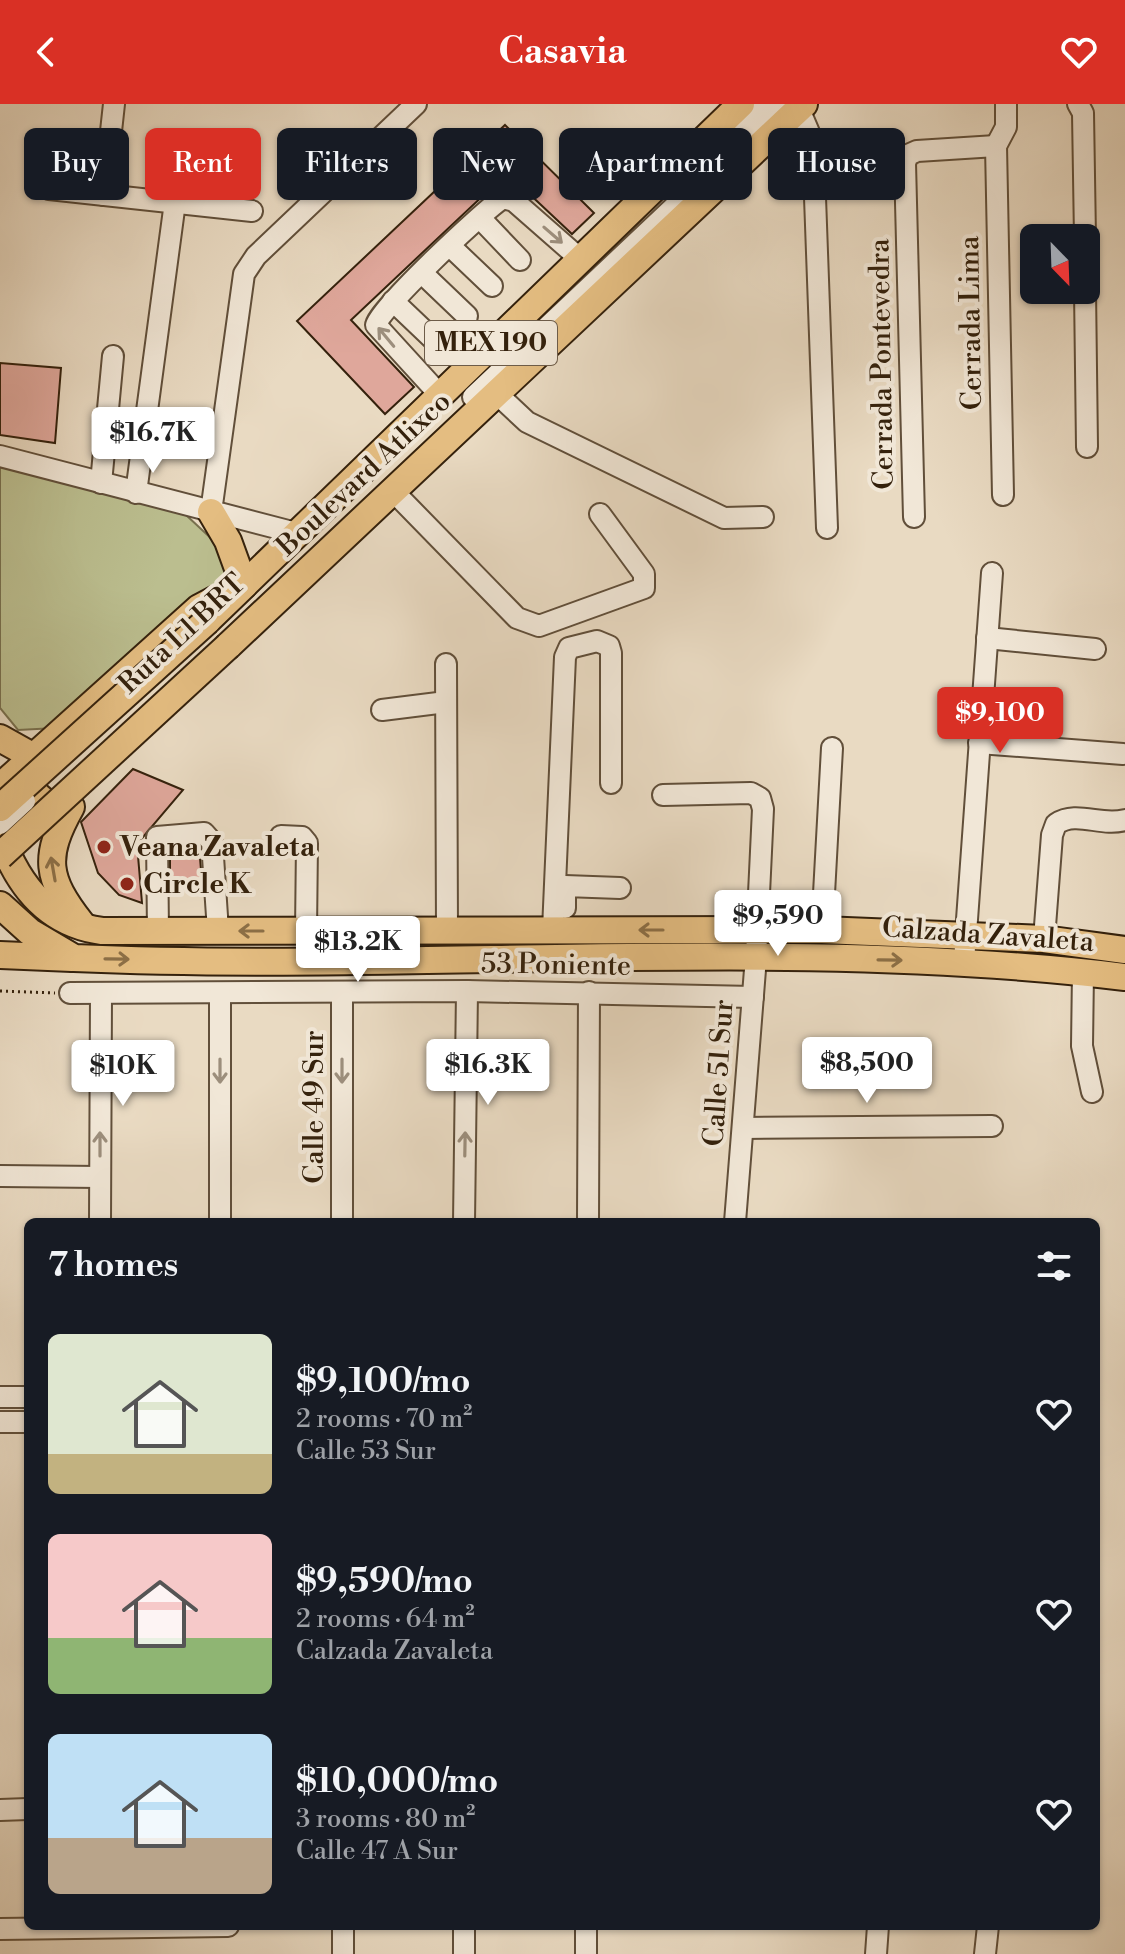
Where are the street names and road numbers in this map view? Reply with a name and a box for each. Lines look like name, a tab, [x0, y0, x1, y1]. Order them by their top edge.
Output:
street label: Cerrada Lima	[952, 235, 990, 411]
street label: Cerrada Pontevedra	[862, 237, 902, 490]
road number: MEX 190	[425, 321, 557, 365]
street label: Boulevard Atlixco	[269, 384, 458, 564]
street label: Ruta L1 BRT	[111, 566, 253, 702]
street label: Calzada Zavaleta	[881, 910, 1096, 960]
street label: 53 Poniente	[481, 946, 631, 984]
street label: Calle 51 Sur	[696, 998, 742, 1148]
street label: Calle 49 Sur	[297, 1030, 332, 1184]

